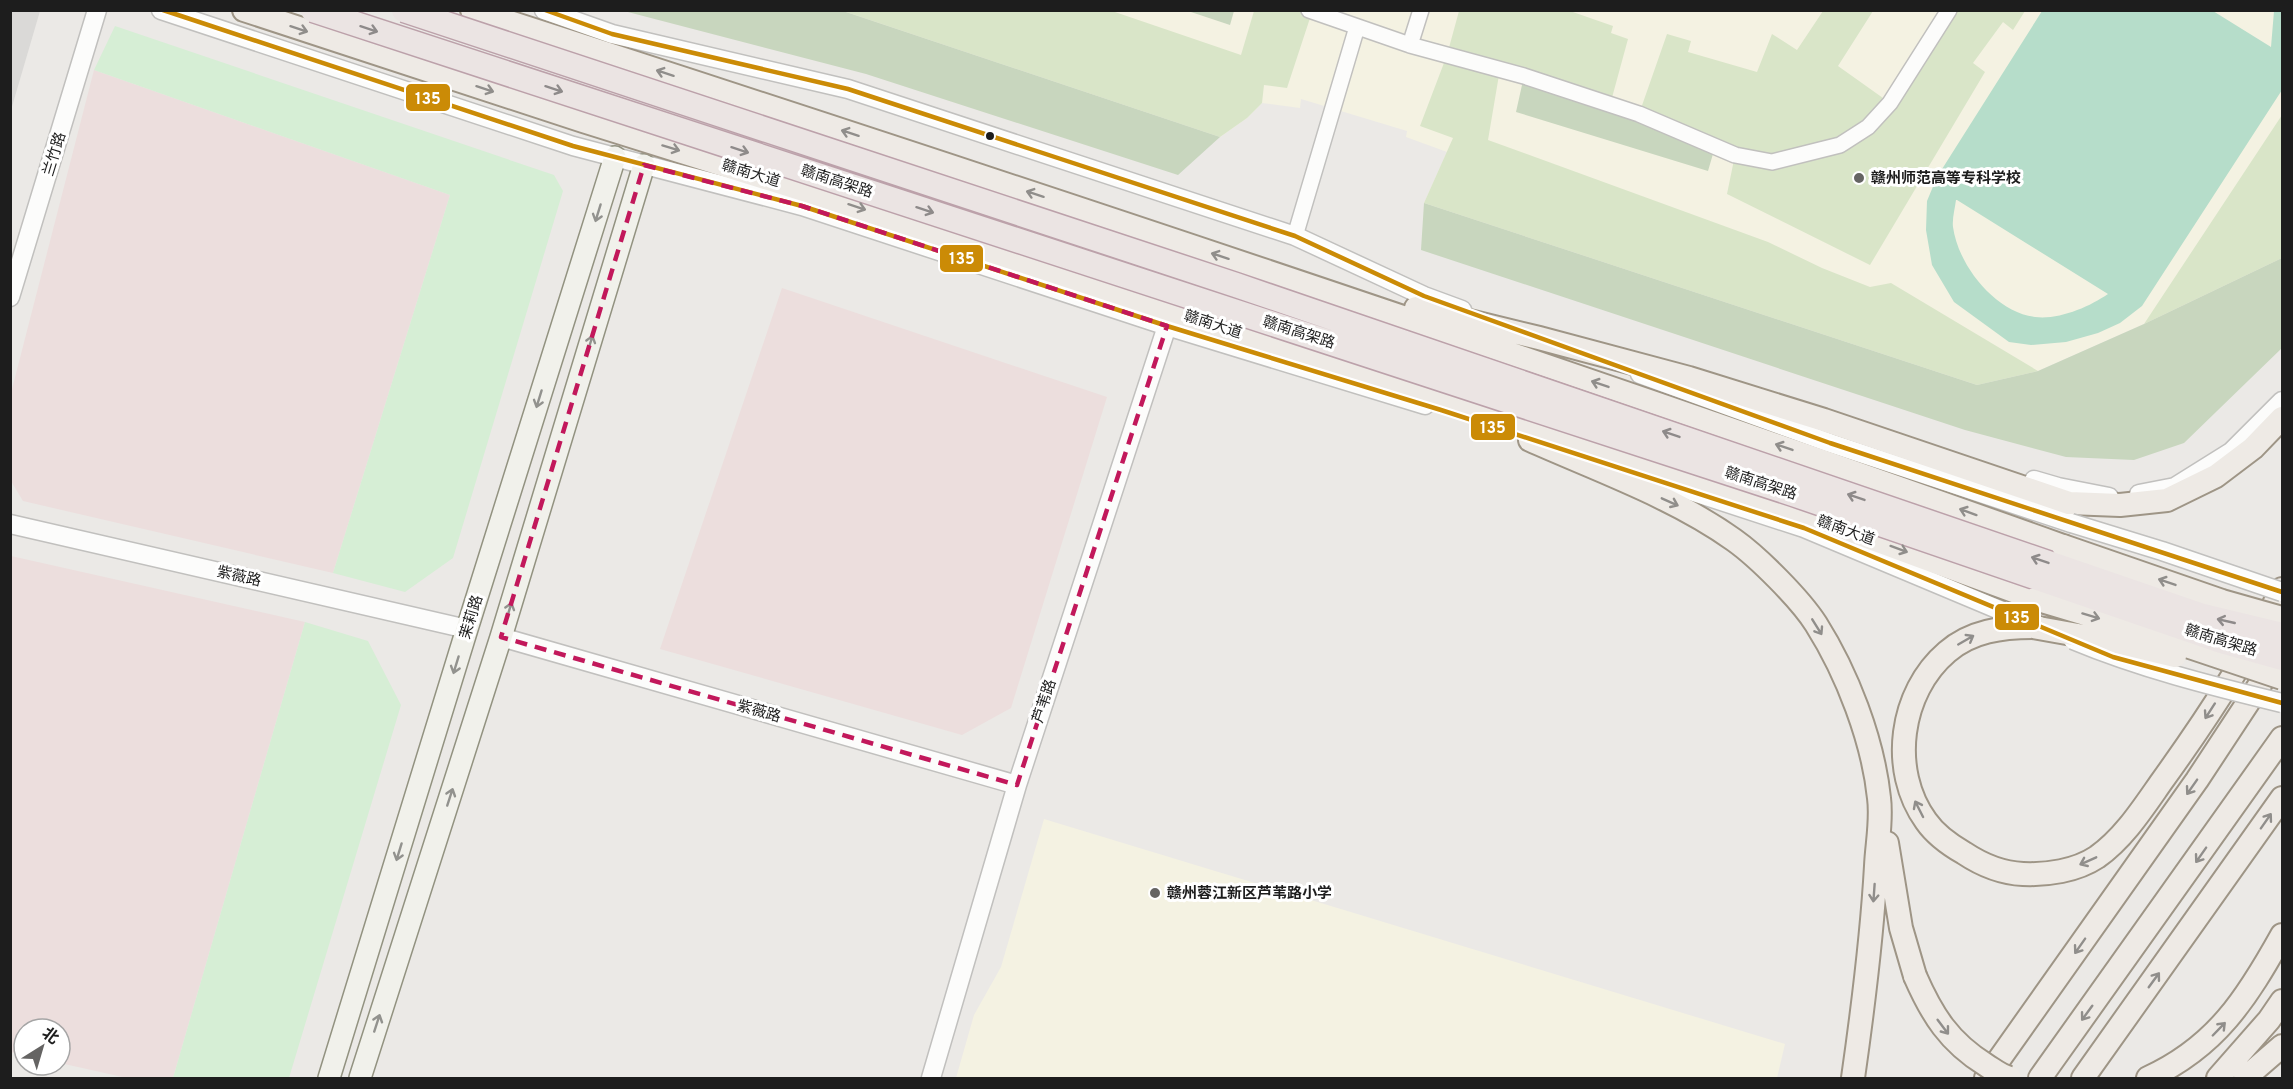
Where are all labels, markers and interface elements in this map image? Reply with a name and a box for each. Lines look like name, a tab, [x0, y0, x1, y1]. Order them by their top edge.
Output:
one-way arrow	[289, 24, 308, 35]
one-way arrow	[359, 24, 378, 35]
one-way arrow	[656, 66, 675, 77]
line badge: 135	[405, 83, 451, 112]
one-way arrow	[475, 84, 494, 95]
one-way arrow	[544, 84, 563, 95]
text: 135	[415, 90, 441, 110]
one-way arrow	[841, 126, 860, 137]
street label: 兰竹路	[40, 130, 71, 179]
unlabelled marker	[984, 130, 996, 142]
one-way arrow	[661, 143, 680, 154]
one-way arrow	[730, 145, 749, 156]
street label: 赣南大道	[719, 157, 782, 192]
street label: 赣南高架路	[798, 162, 875, 203]
place label: 赣州师范高等专科学校	[1871, 169, 2021, 189]
marker: 赣州师范高等专科学校	[1852, 171, 1866, 185]
one-way arrow	[1026, 188, 1045, 199]
one-way arrow	[847, 202, 866, 213]
one-way arrow	[592, 203, 603, 222]
one-way arrow	[915, 206, 934, 217]
line badge: 135	[939, 244, 984, 273]
text: 135	[949, 250, 975, 270]
one-way arrow	[1211, 250, 1230, 261]
street label: 赣南大道	[1181, 307, 1244, 344]
street label: 赣南高架路	[1260, 313, 1337, 354]
one-way arrow	[585, 335, 596, 354]
one-way arrow	[1591, 378, 1609, 389]
one-way arrow	[533, 389, 544, 408]
line badge: 135	[1470, 413, 1516, 441]
text: 135	[1480, 419, 1506, 439]
one-way arrow	[1663, 428, 1681, 439]
one-way arrow	[1775, 441, 1794, 452]
street label: 赣南高架路	[1722, 464, 1799, 505]
one-way arrow	[1847, 491, 1866, 502]
one-way arrow	[1660, 497, 1678, 509]
one-way arrow	[1959, 505, 1978, 516]
street label: 赣南大道	[1814, 512, 1877, 551]
one-way arrow	[1889, 544, 1908, 555]
one-way arrow	[2032, 554, 2050, 565]
street label: 紫薇路	[215, 563, 263, 592]
one-way arrow	[2158, 575, 2177, 586]
street label: 茉莉路	[457, 593, 488, 642]
one-way arrow	[504, 602, 515, 621]
line badge: 135	[1994, 603, 2040, 631]
text: 135	[2004, 609, 2030, 629]
one-way arrow	[2081, 611, 2100, 622]
one-way arrow	[2216, 615, 2235, 627]
one-way arrow	[1811, 618, 1823, 635]
street label: 赣南高架路	[2182, 621, 2259, 661]
one-way arrow	[1957, 634, 1974, 646]
one-way arrow	[450, 655, 461, 674]
street label: 芦苇路	[1029, 677, 1061, 726]
street label: 紫薇路	[734, 697, 783, 728]
one-way arrow	[2204, 702, 2216, 719]
one-way arrow	[2186, 778, 2198, 794]
one-way arrow	[445, 788, 456, 807]
one-way arrow	[1913, 800, 1925, 818]
one-way arrow	[2260, 813, 2273, 829]
one-way arrow	[393, 842, 404, 861]
one-way arrow	[2195, 846, 2207, 863]
one-way arrow	[2079, 856, 2097, 867]
one-way arrow	[1869, 883, 1880, 903]
place label: 赣州蓉江新区芦苇路小学	[1167, 884, 1332, 904]
marker: 赣州蓉江新区芦苇路小学	[1148, 886, 1162, 900]
one-way arrow	[2074, 938, 2086, 954]
one-way arrow	[2148, 972, 2160, 988]
one-way arrow	[2081, 1005, 2093, 1021]
one-way arrow	[373, 1014, 384, 1033]
north arrow	[12, 1017, 72, 1077]
one-way arrow	[1936, 1019, 1949, 1035]
one-way arrow	[2211, 1021, 2226, 1036]
text: 北	[37, 1024, 62, 1049]

